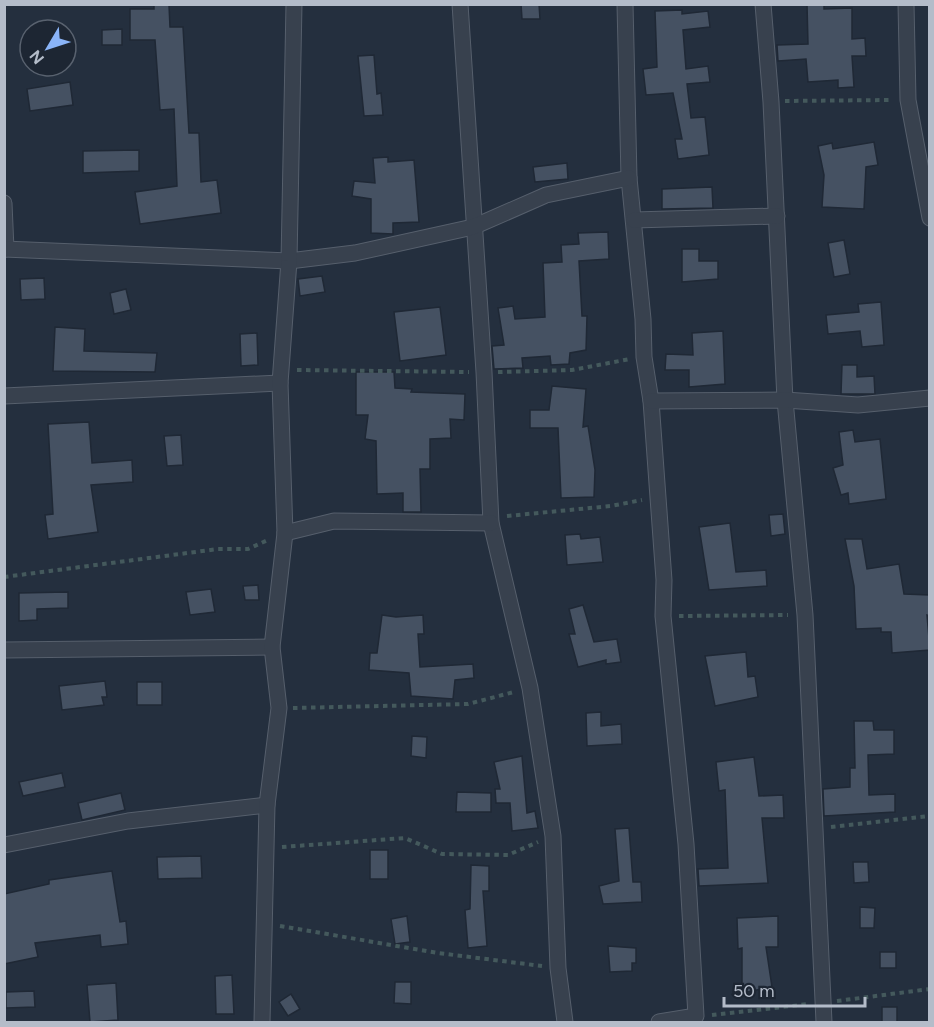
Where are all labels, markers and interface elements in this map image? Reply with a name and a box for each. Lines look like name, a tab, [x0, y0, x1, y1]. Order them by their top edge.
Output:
north arrow	[18, 18, 78, 78]
text: N	[25, 46, 48, 68]
scale bar	[724, 970, 865, 1008]
text: 50 m	[733, 980, 775, 1002]

